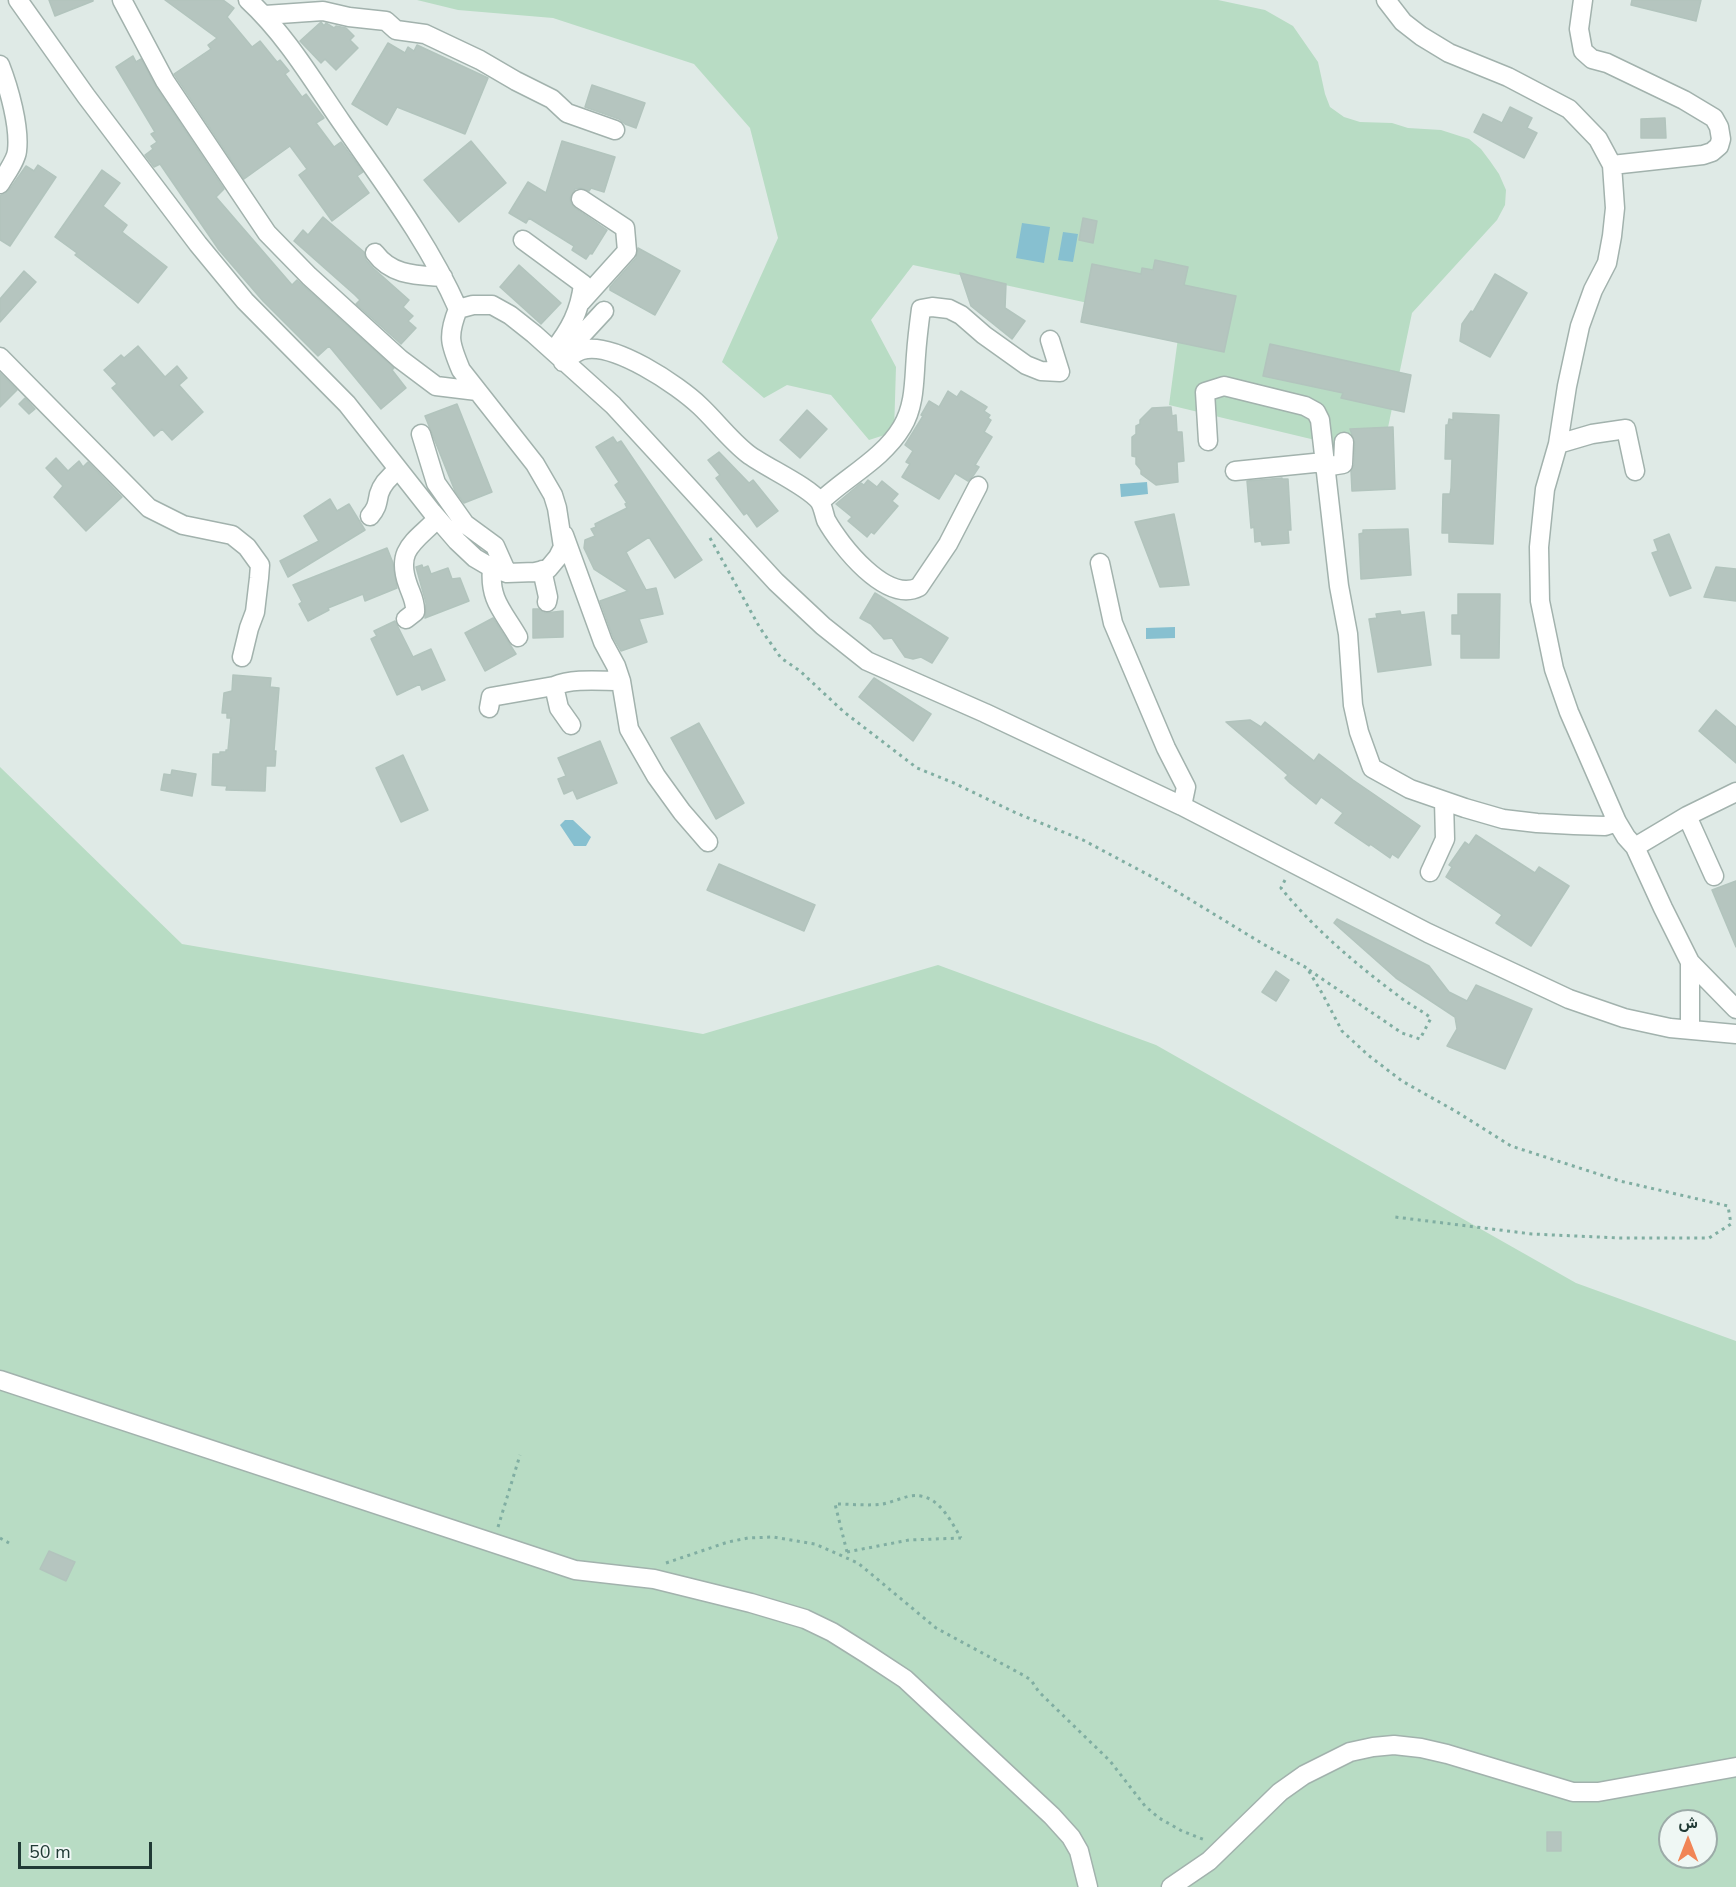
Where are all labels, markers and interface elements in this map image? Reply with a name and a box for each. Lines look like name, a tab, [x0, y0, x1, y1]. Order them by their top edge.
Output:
north arrow	[1658, 1809, 1718, 1869]
text: ش	[1678, 1812, 1698, 1834]
scale bar	[21, 1830, 154, 1868]
text: 50 m	[29, 1840, 71, 1864]

